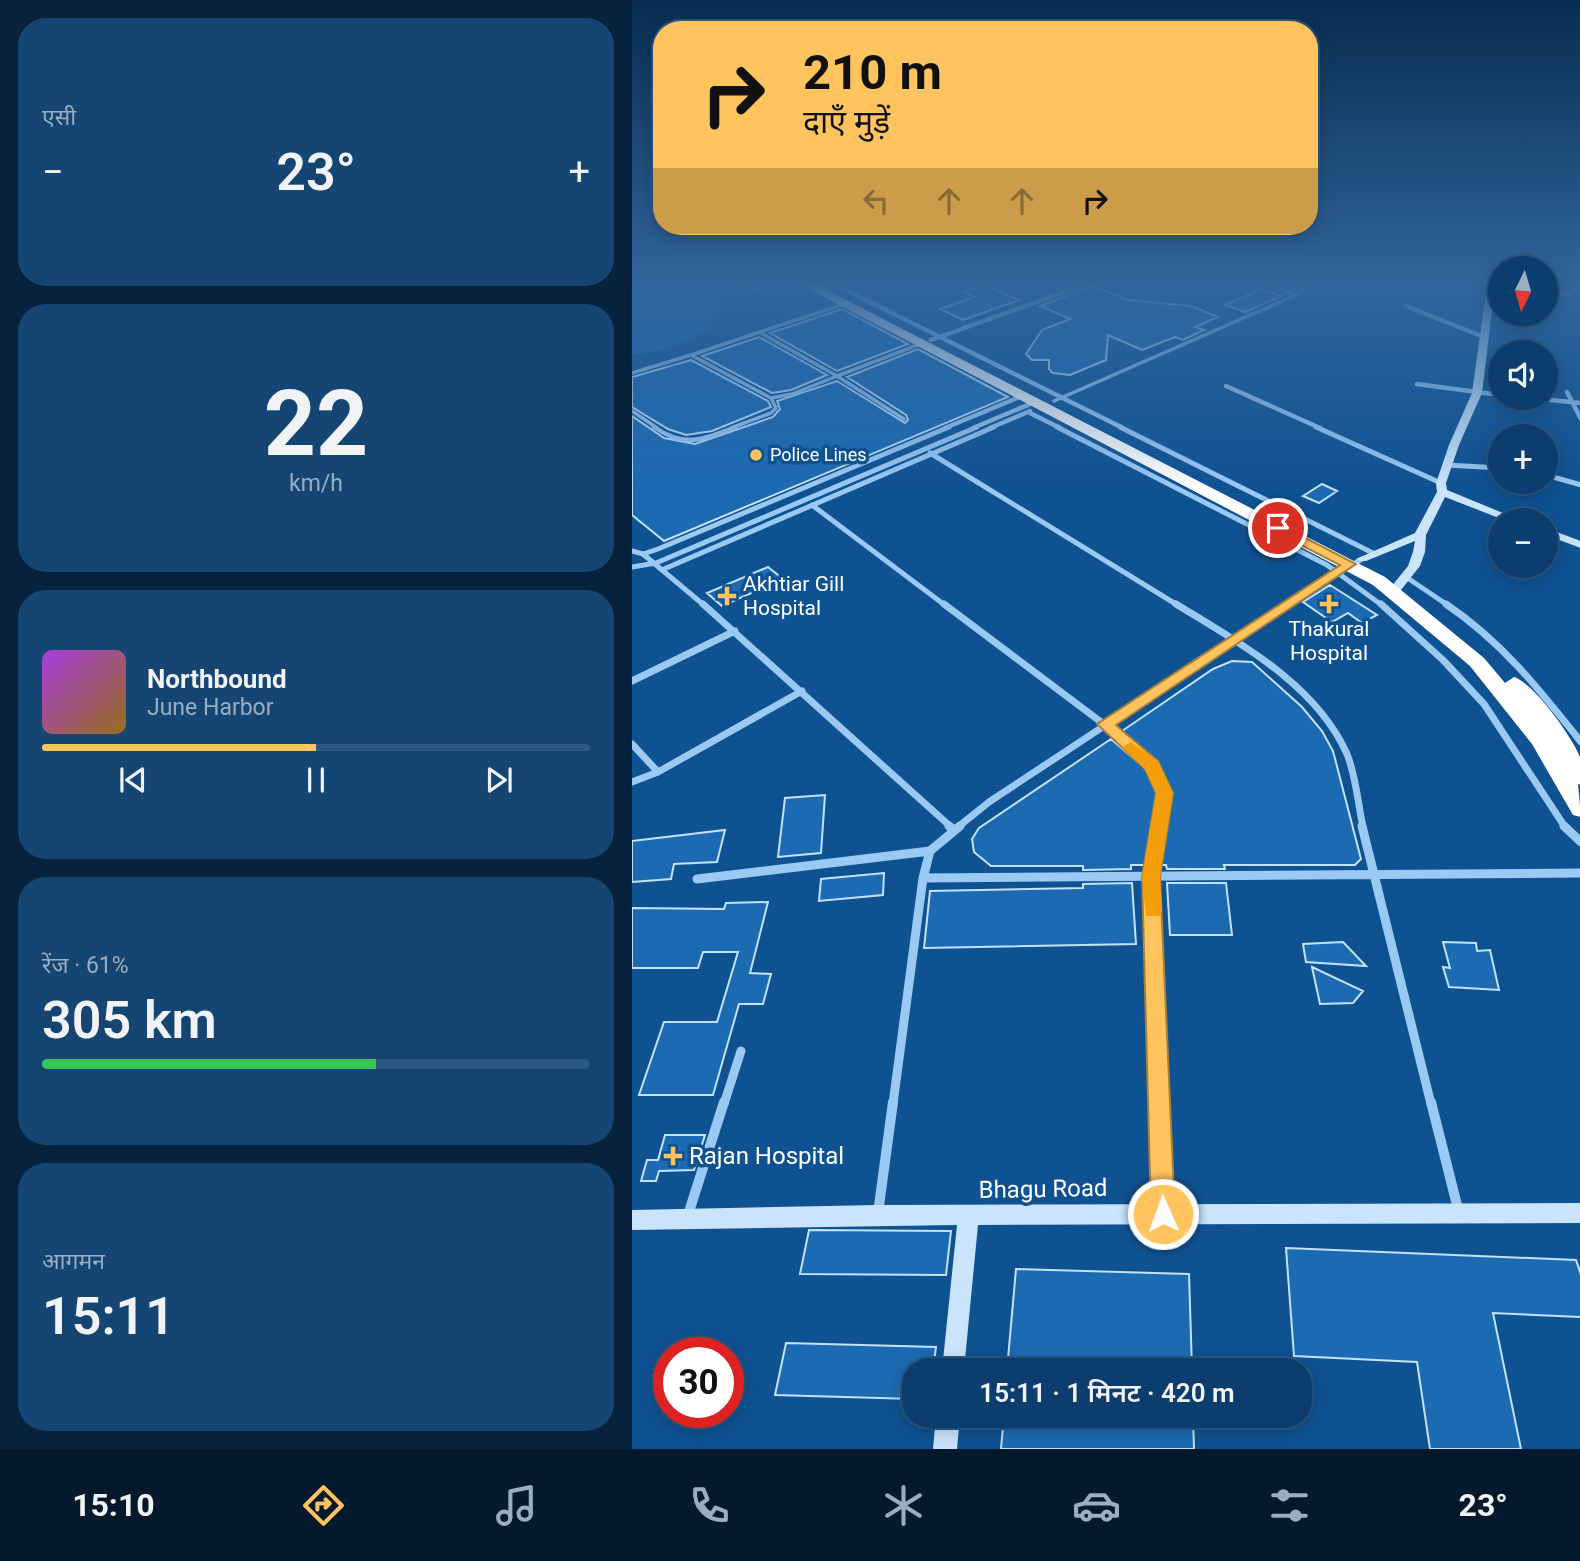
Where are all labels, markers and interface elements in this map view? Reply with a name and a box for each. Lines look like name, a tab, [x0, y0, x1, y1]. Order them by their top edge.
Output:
text: 210 m	[803, 44, 942, 101]
icon: right	[688, 49, 779, 140]
text: दाएँ मुड़ें	[803, 103, 890, 141]
text: एसी	[42, 104, 76, 131]
text: 23°	[276, 142, 356, 203]
text: −	[42, 150, 64, 194]
text: +	[568, 150, 590, 194]
icon: left	[857, 182, 895, 220]
icon: ahead	[930, 182, 968, 220]
icon: ahead	[1003, 182, 1041, 220]
icon: right	[1076, 182, 1114, 220]
north arrow	[1488, 256, 1558, 326]
map controls	[1488, 256, 1558, 578]
button: sound	[1488, 340, 1558, 410]
text: 22	[264, 371, 368, 477]
button: +	[1488, 424, 1558, 494]
place label: Police Lines	[770, 444, 867, 465]
marker: Police Lines	[748, 447, 764, 463]
text: km/h	[289, 470, 343, 497]
pin	[1248, 498, 1308, 558]
button: −	[1488, 508, 1558, 578]
icon: arrive	[1259, 509, 1297, 547]
place label: Akhtiar Gill Hospital	[743, 572, 844, 620]
marker: Akhtiar Gill Hospital	[717, 586, 737, 606]
marker: Thakural Hospital	[1319, 594, 1339, 614]
place label: Thakural Hospital	[1289, 617, 1369, 665]
text: Northbound	[147, 664, 287, 694]
text: June Harbor	[147, 694, 274, 721]
icon: previous	[114, 761, 152, 799]
icon: pause	[297, 761, 335, 799]
icon: next	[480, 761, 518, 799]
text: रेंज · 61%	[42, 952, 129, 979]
text: 305 km	[42, 990, 217, 1051]
place label: Rajan Hospital	[689, 1142, 844, 1170]
marker: Rajan Hospital	[663, 1146, 683, 1166]
street label: Bhagu Road	[978, 1174, 1108, 1204]
position arrow	[1126, 1177, 1200, 1251]
text: आगमन	[42, 1248, 105, 1275]
text: 15:11	[42, 1286, 175, 1347]
speed limit sign: 30	[653, 1337, 744, 1428]
text: 15:11 · 1 मिनट · 420 m	[979, 1378, 1235, 1408]
icon: directions	[299, 1481, 348, 1530]
icon: music	[492, 1481, 541, 1530]
icon: phone	[685, 1481, 734, 1530]
icon: climate	[879, 1481, 928, 1530]
icon: car	[1072, 1481, 1121, 1530]
icon: filters	[1265, 1481, 1314, 1530]
text: 15:10	[72, 1486, 155, 1524]
text: 23°	[1459, 1486, 1508, 1524]

